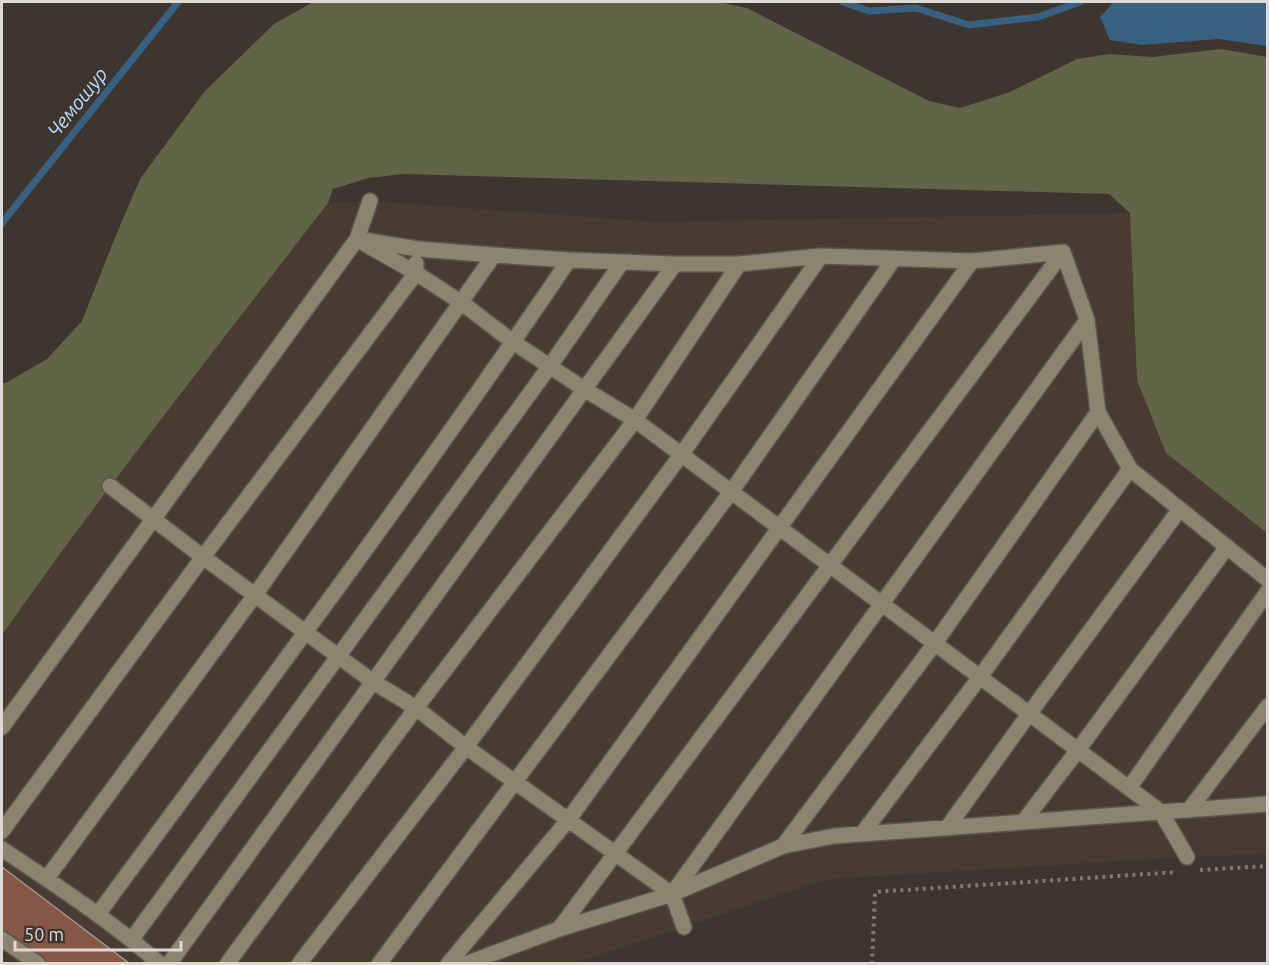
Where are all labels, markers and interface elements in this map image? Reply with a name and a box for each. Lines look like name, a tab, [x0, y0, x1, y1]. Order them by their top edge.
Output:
water label: Чемошур	[42, 63, 112, 141]
scale bar	[15, 914, 182, 952]
text: 50 m	[24, 924, 64, 944]

